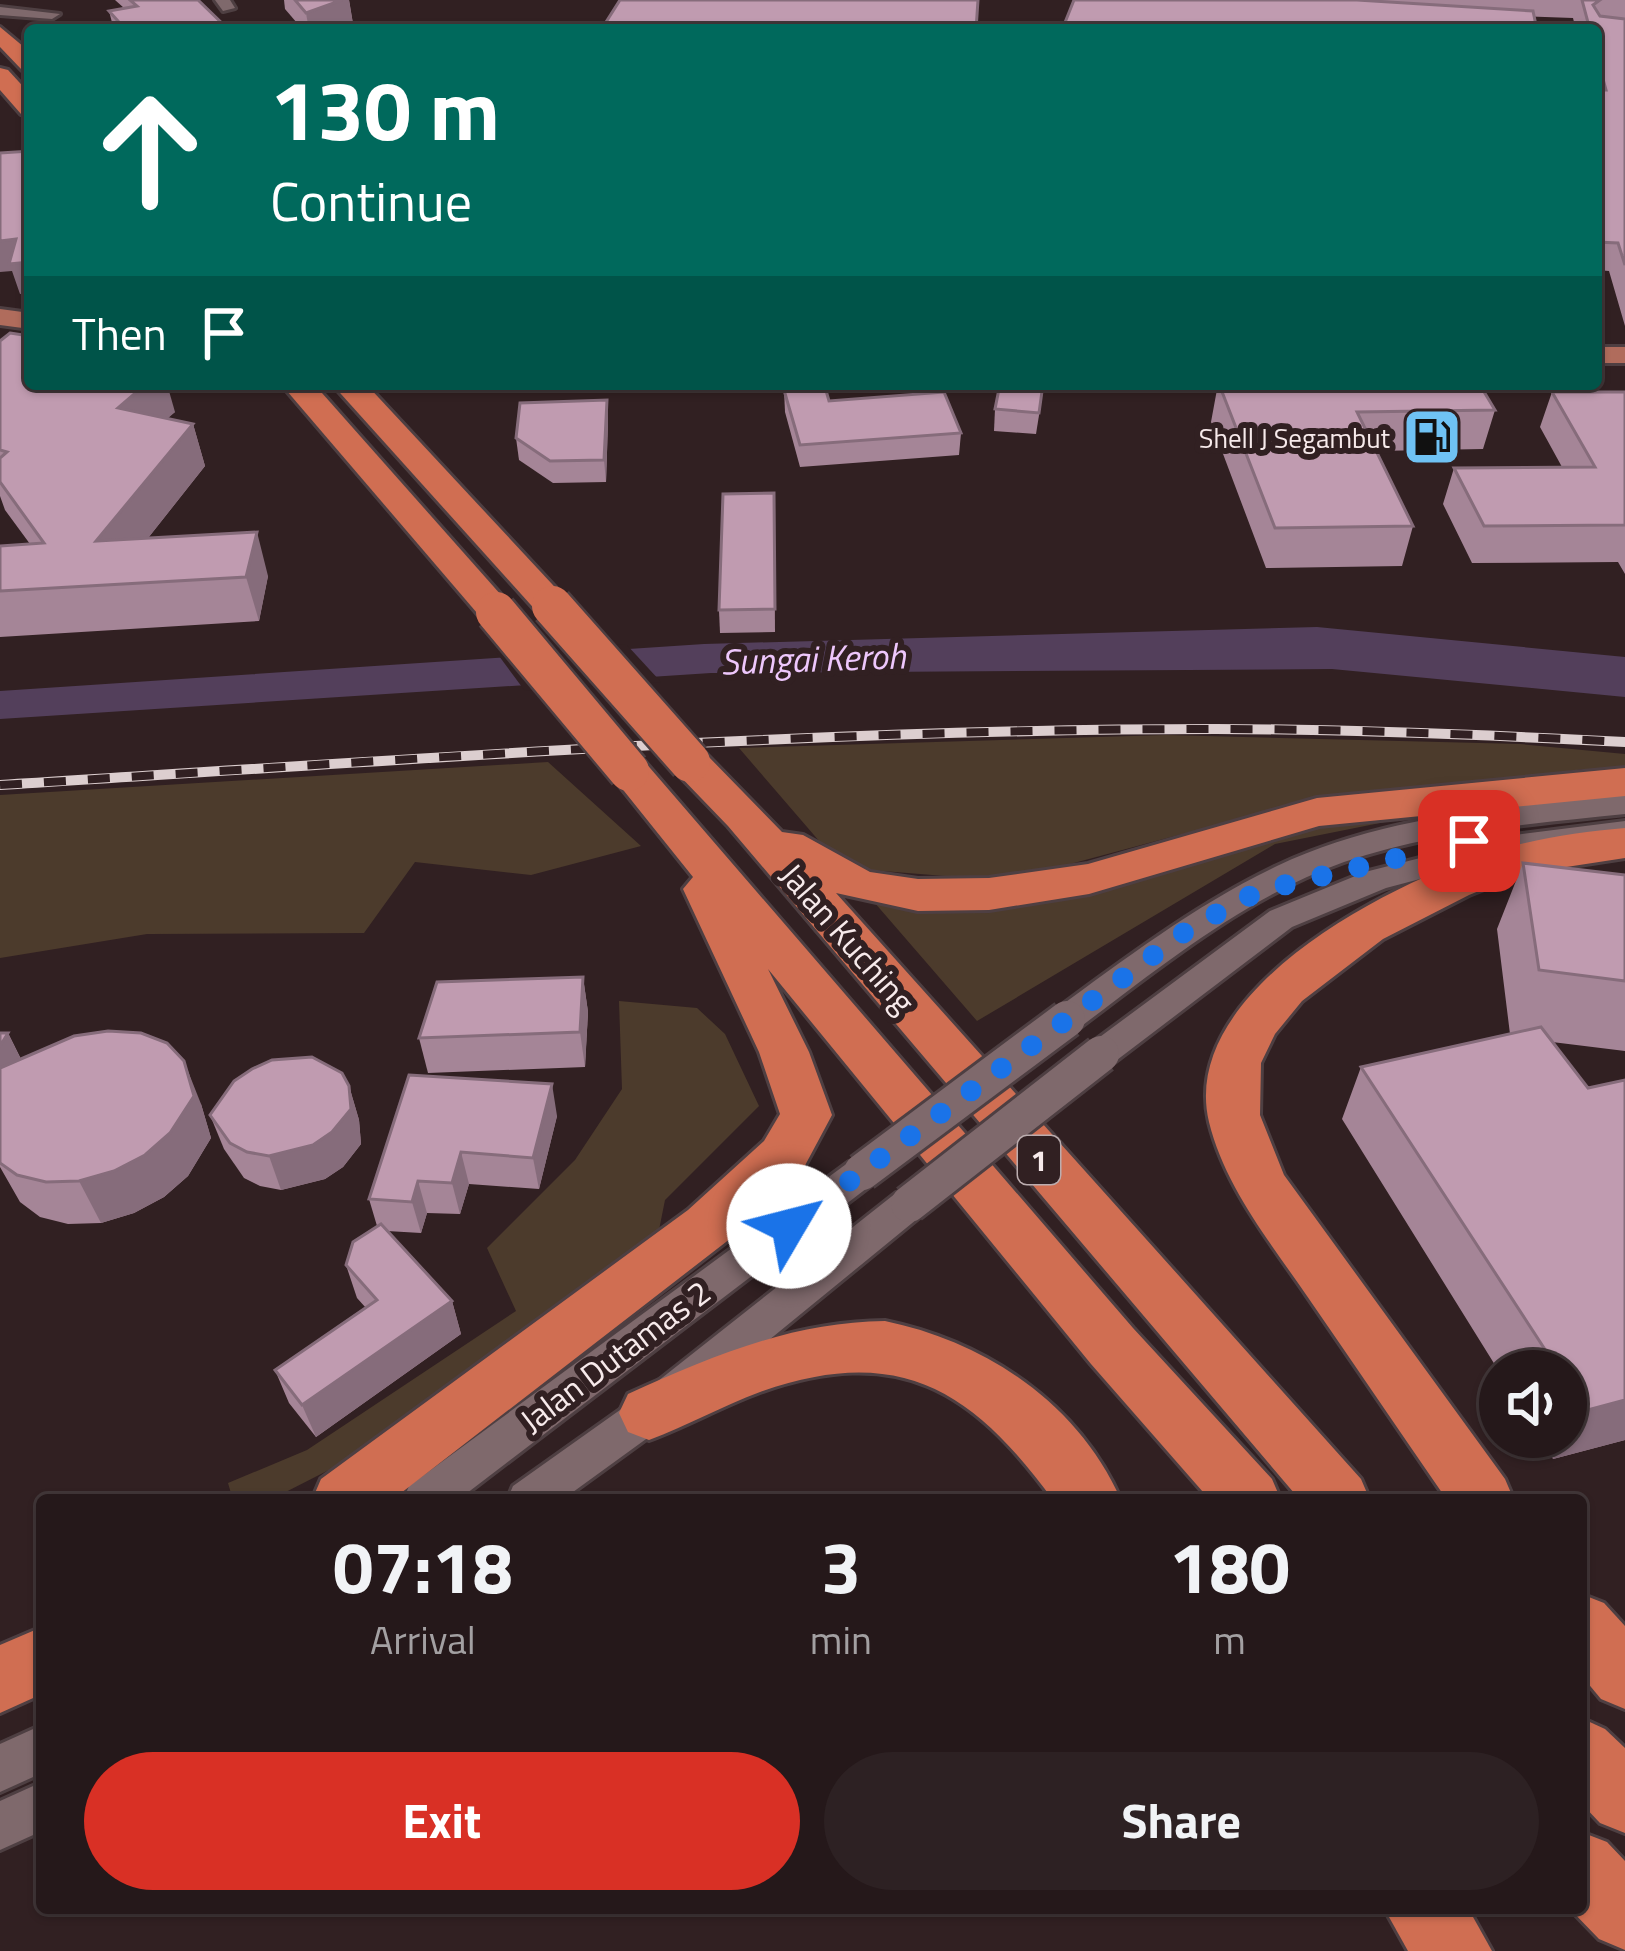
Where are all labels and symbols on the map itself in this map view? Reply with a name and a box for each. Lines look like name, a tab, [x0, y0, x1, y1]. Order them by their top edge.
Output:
fuel station icon: Shell J Segambut	[1401, 406, 1463, 468]
place label: Shell J Segambut	[1199, 417, 1391, 458]
water label: Sungai Keroh	[719, 627, 908, 689]
pin	[1418, 790, 1520, 892]
street label: Jalan Kuching	[768, 852, 928, 1024]
road number: 1	[1018, 1136, 1060, 1184]
position arrow	[726, 1163, 852, 1289]
street label: Jalan Dutamas 2	[509, 1268, 721, 1444]

